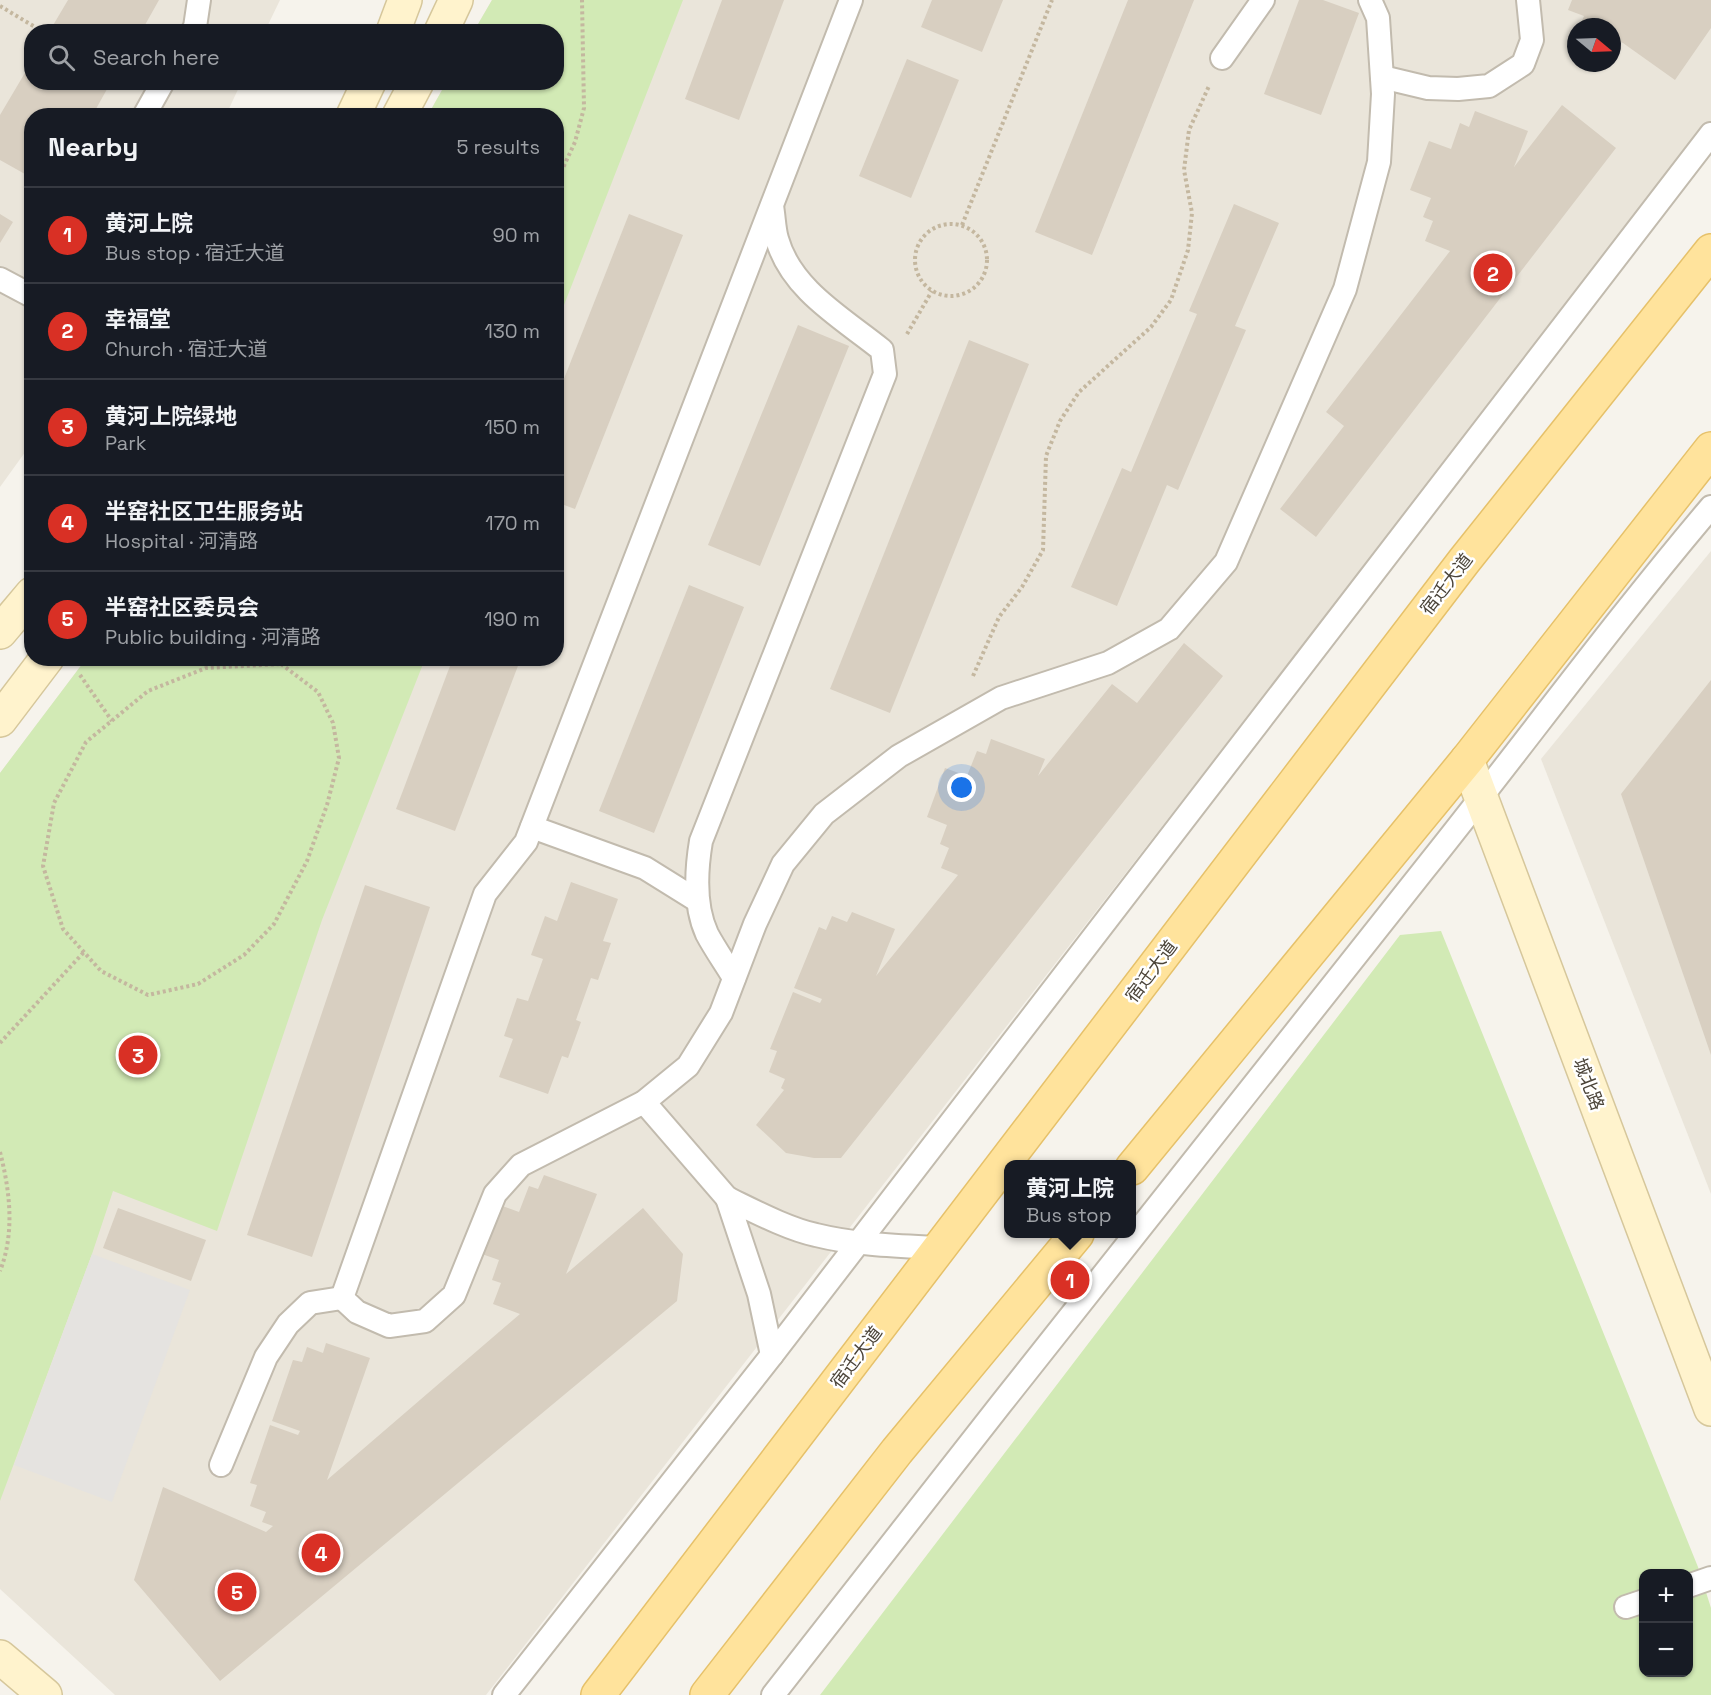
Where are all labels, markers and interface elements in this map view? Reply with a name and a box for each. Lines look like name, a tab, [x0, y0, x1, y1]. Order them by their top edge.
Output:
north arrow	[1567, 18, 1621, 72]
search box	[24, 24, 564, 90]
icon: search	[45, 41, 78, 74]
text: Search here	[93, 43, 220, 71]
text: Nearby	[48, 130, 138, 164]
text: 5 results	[456, 134, 540, 160]
text: 黄河上院	[105, 209, 193, 237]
text: 1	[63, 222, 72, 248]
text: 90 m	[493, 222, 540, 248]
text: Bus stop · 宿迁大道	[105, 240, 285, 266]
pin: 2	[1474, 250, 1512, 296]
text: 幸福堂	[105, 305, 171, 333]
text: 2	[62, 318, 73, 344]
text: 130 m	[484, 318, 540, 344]
text: Church · 宿迁大道	[105, 336, 268, 362]
text: 黄河上院绿地	[105, 402, 237, 430]
text: 3	[61, 414, 74, 440]
text: 150 m	[485, 414, 540, 440]
text: Park	[105, 430, 147, 456]
text: 半窑社区卫生服务站	[105, 497, 303, 525]
text: 4	[61, 510, 74, 536]
text: 170 m	[485, 510, 540, 536]
text: Hospital · 河清路	[105, 528, 258, 554]
street label: 宿迁大道	[1415, 549, 1477, 619]
text: 半窑社区委员会	[105, 593, 259, 621]
text: 5	[62, 606, 74, 632]
text: 190 m	[484, 606, 540, 632]
text: Public building · 河清路	[105, 624, 321, 650]
your location	[947, 773, 976, 802]
street label: 宿迁大道	[1120, 935, 1182, 1007]
pin: 3	[118, 1032, 158, 1078]
street label: 城北路	[1569, 1055, 1609, 1113]
popup	[1004, 1160, 1136, 1238]
text: 黄河上院	[1026, 1174, 1114, 1202]
text: Bus stop	[1026, 1202, 1112, 1228]
pin: 1	[1050, 1258, 1090, 1302]
street label: 宿迁大道	[825, 1321, 887, 1393]
pin: 4	[302, 1530, 340, 1576]
map controls	[1639, 1569, 1693, 1677]
button: +	[1639, 1569, 1693, 1623]
pin: 5	[218, 1570, 256, 1614]
button: −	[1639, 1623, 1693, 1677]

